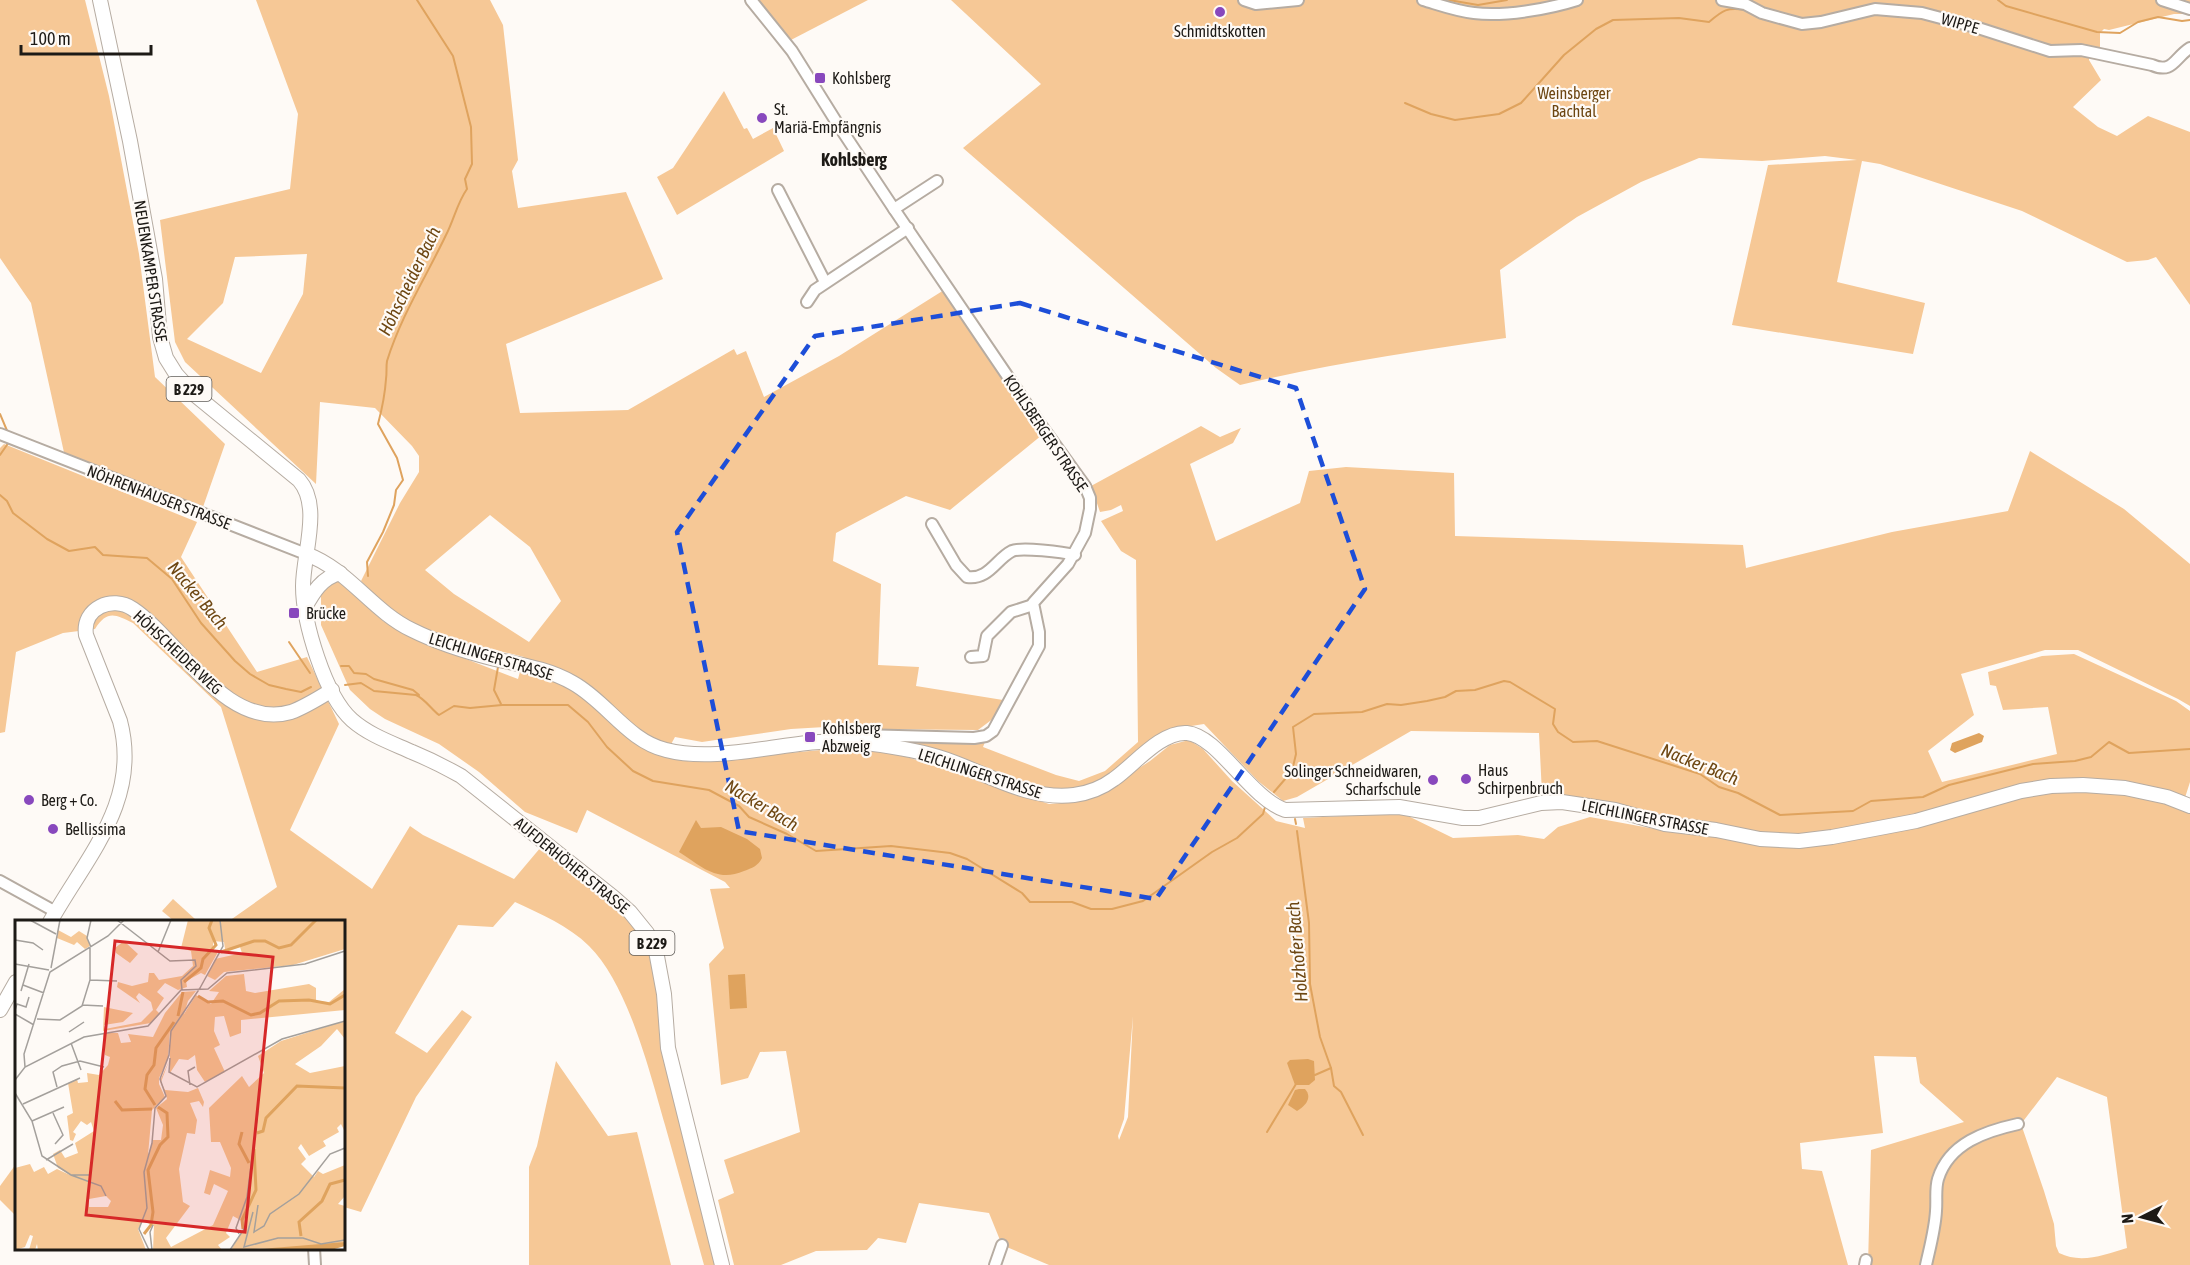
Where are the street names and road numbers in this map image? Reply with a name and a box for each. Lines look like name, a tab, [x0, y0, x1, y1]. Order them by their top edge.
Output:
street label: WIPPE	[1939, 9, 1981, 37]
street label: NEUENKAMPER STRASSE	[131, 199, 171, 343]
street label: KOHLSBERGER STRASSE	[1000, 371, 1092, 495]
road number: B 229	[166, 377, 212, 401]
street label: NÖHRENHAUSER STRASSE	[85, 461, 234, 533]
street label: HÖHSCHEIDER WEG	[130, 606, 226, 698]
street label: LEICHLINGER STRASSE	[427, 629, 555, 683]
street label: LEICHLINGER STRASSE	[916, 745, 1044, 801]
street label: LEICHLINGER STRASSE	[1580, 796, 1710, 838]
street label: AUFDERHÖHER STRASSE	[511, 813, 633, 917]
road number: B 229	[630, 931, 674, 955]

